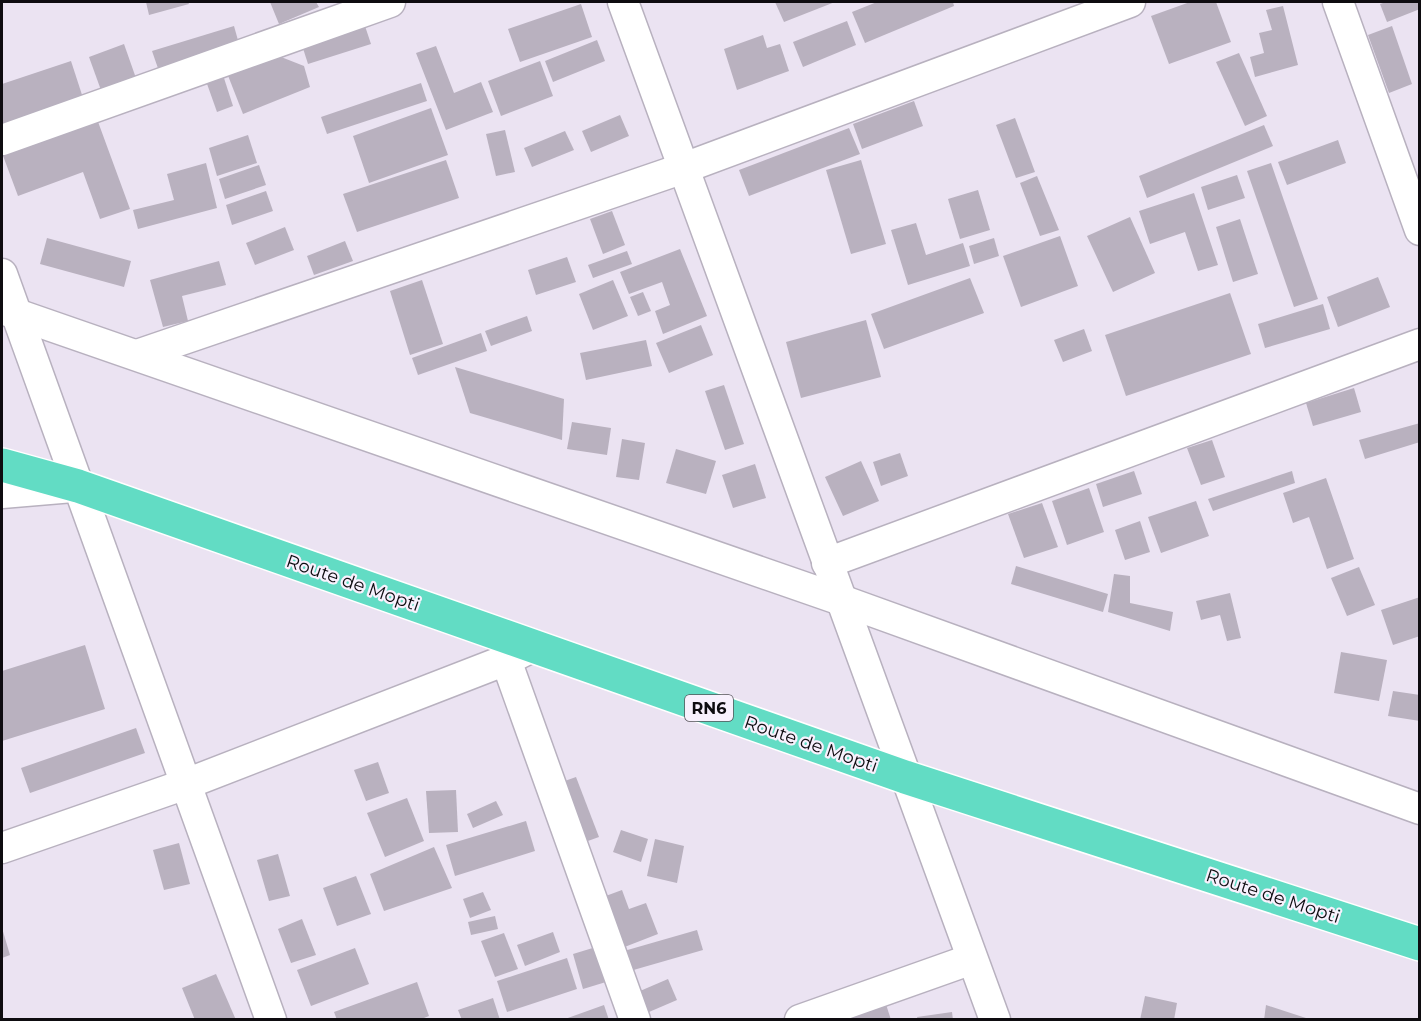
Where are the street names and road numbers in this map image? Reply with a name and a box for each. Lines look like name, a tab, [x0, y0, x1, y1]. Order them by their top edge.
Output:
street label: Route de Mopti	[283, 550, 423, 616]
road number: RN6	[685, 695, 733, 721]
street label: Route de Mopti	[741, 711, 881, 777]
street label: Route de Mopti	[1203, 864, 1343, 928]

